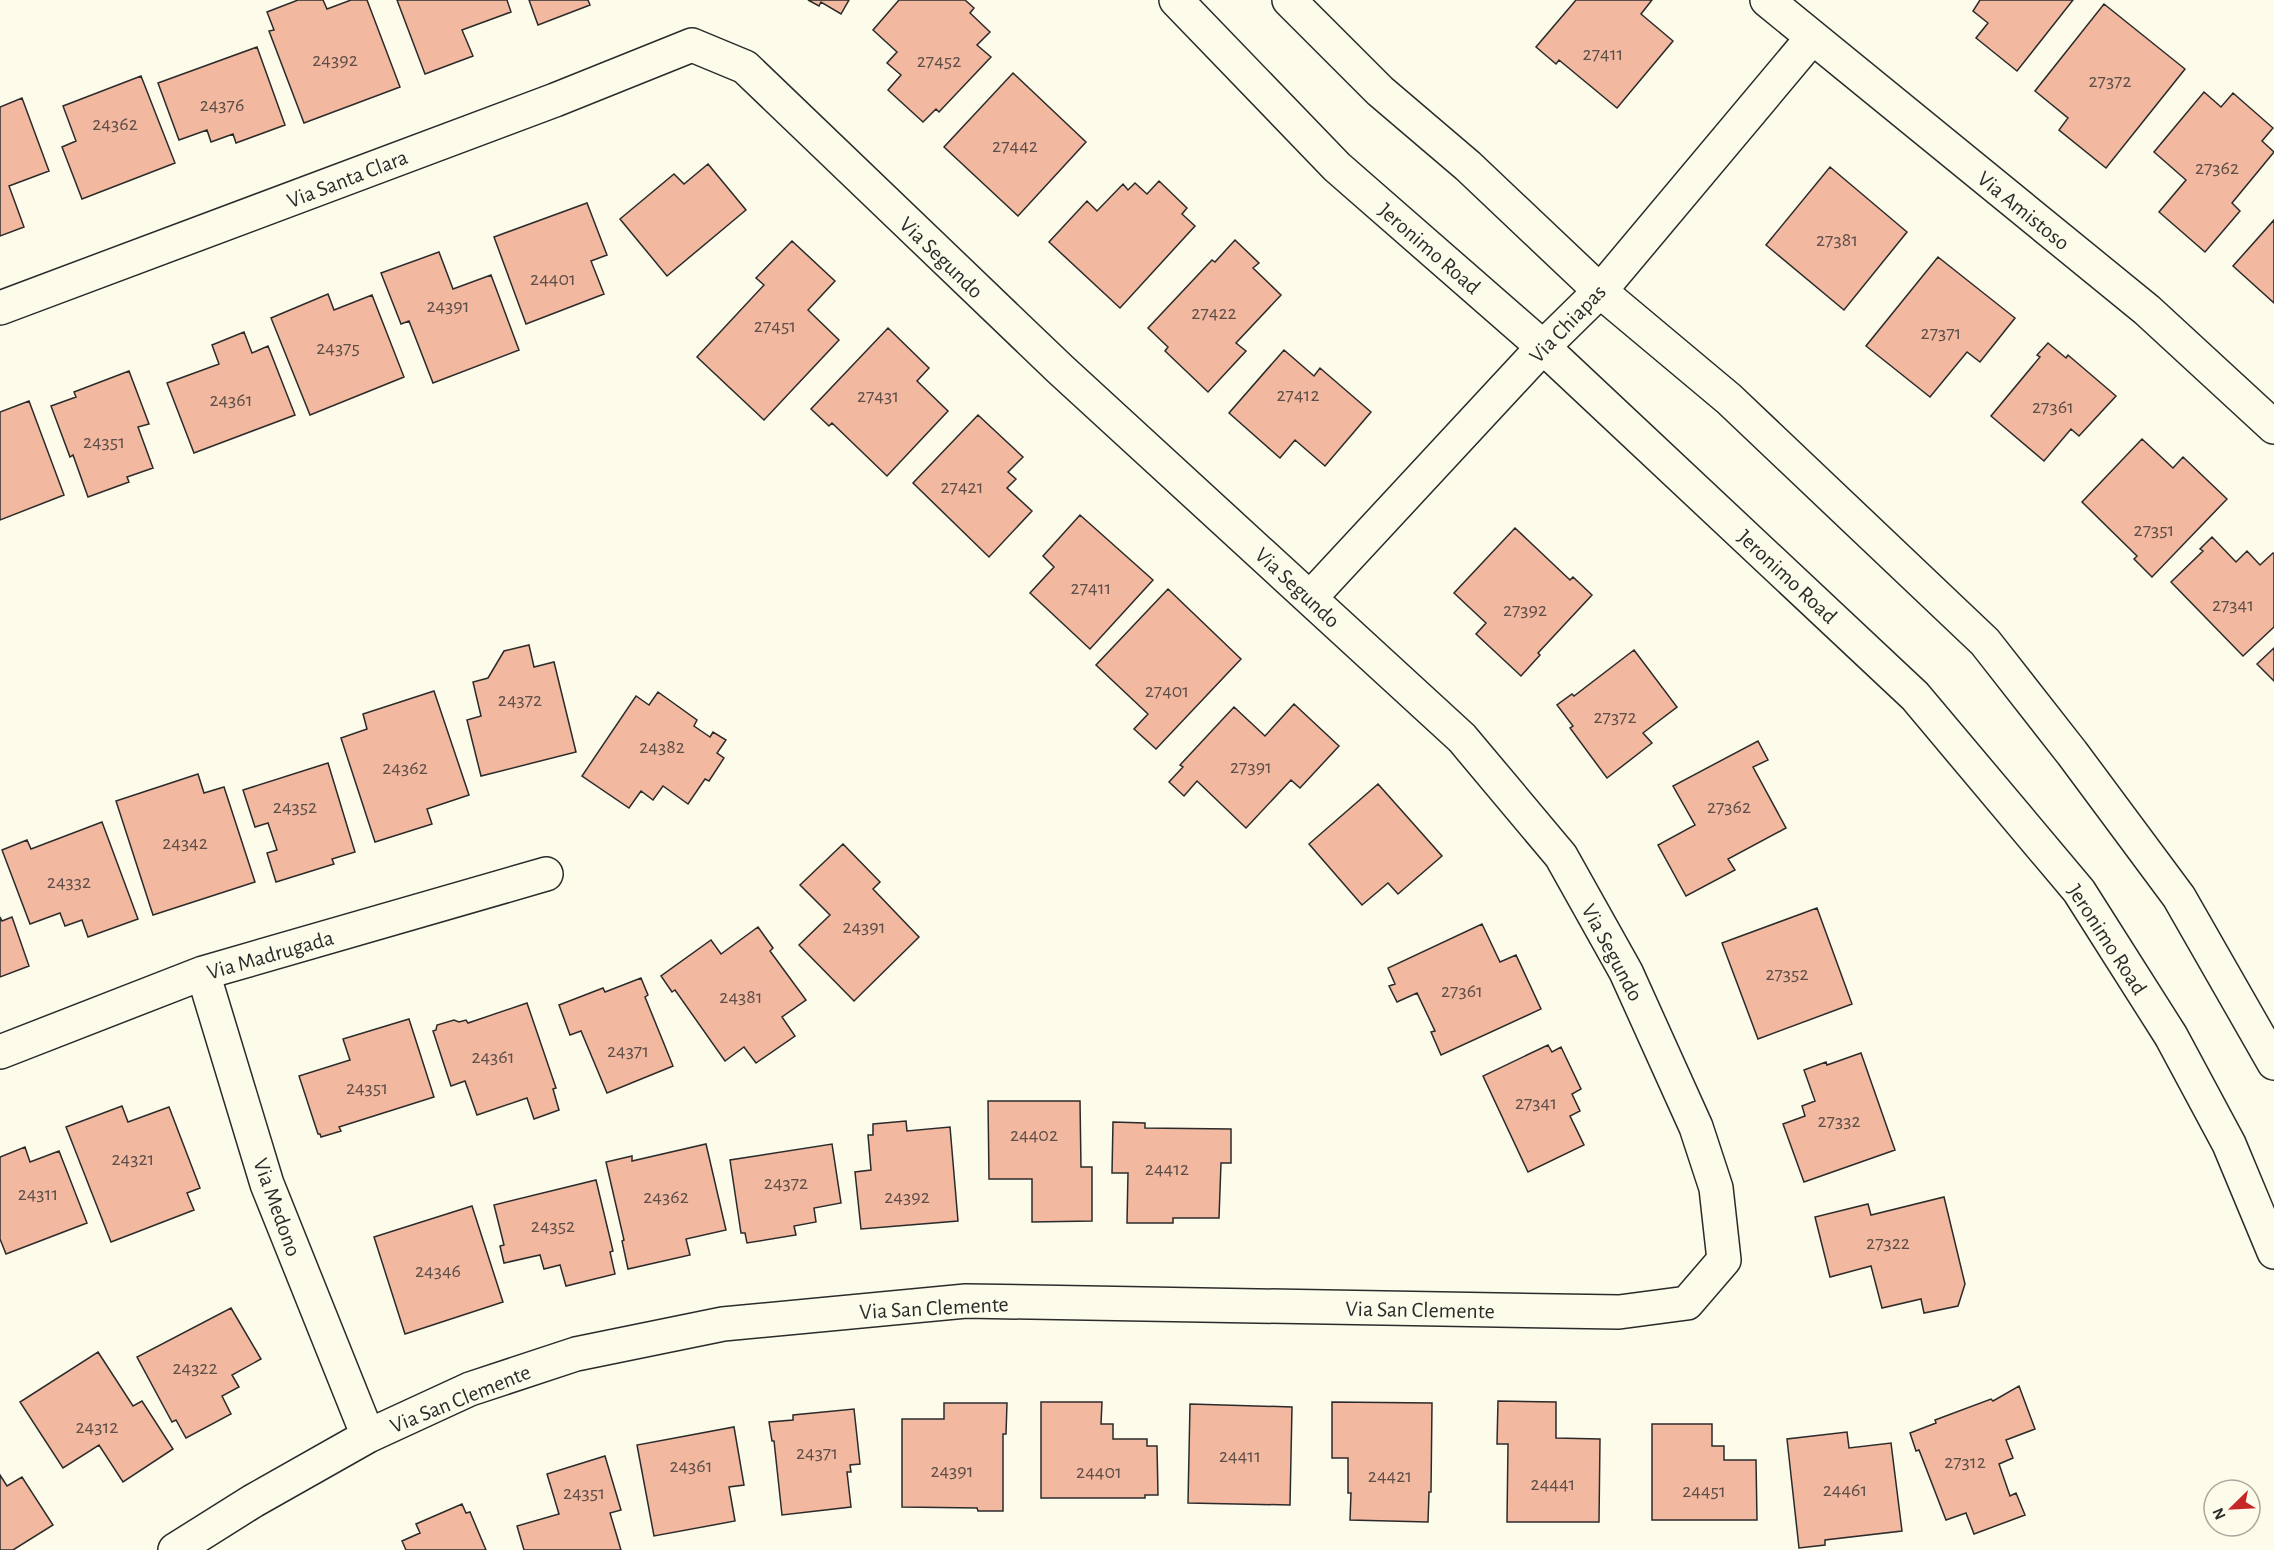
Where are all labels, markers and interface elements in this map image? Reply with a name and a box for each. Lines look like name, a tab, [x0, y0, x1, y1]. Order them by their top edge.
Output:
house number: 27411	[1583, 44, 1623, 64]
house number: 24392	[312, 50, 358, 70]
house number: 27452	[917, 51, 961, 71]
house number: 27372	[2088, 71, 2132, 91]
house number: 24376	[200, 95, 244, 115]
house number: 24362	[92, 114, 138, 134]
house number: 27442	[992, 136, 1038, 156]
street label: Via Santa Clara	[284, 146, 411, 212]
house number: 27362	[2195, 158, 2239, 178]
street label: Via Amistoso	[1973, 167, 2074, 254]
street label: Jeronimo Road	[1374, 199, 1484, 299]
street label: Via Segundo	[895, 213, 987, 303]
house number: 27381	[1816, 230, 1858, 250]
house number: 24401	[530, 269, 576, 289]
street label: Via Chiapas	[1525, 280, 1610, 367]
house number: 24391	[426, 296, 470, 316]
house number: 27422	[1191, 303, 1237, 323]
house number: 27451	[754, 316, 796, 336]
house number: 27371	[1921, 323, 1961, 343]
house number: 24375	[316, 338, 360, 358]
house number: 27412	[1276, 385, 1320, 405]
house number: 27431	[857, 386, 899, 406]
house number: 24361	[209, 390, 253, 410]
house number: 27361	[2032, 397, 2074, 417]
house number: 24351	[83, 432, 125, 452]
house number: 27421	[940, 477, 984, 497]
house number: 27351	[2134, 520, 2174, 540]
street label: Jeronimo Road	[1734, 525, 1841, 628]
street label: Via Segundo	[1251, 543, 1344, 632]
house number: 27411	[1071, 578, 1111, 598]
house number: 27341	[2212, 595, 2254, 615]
house number: 27392	[1503, 600, 1547, 620]
house number: 27401	[1145, 681, 1189, 701]
house number: 24372	[498, 690, 542, 710]
house number: 27372	[1593, 707, 1637, 727]
house number: 24382	[639, 737, 685, 757]
house number: 27391	[1230, 757, 1272, 777]
house number: 24362	[382, 758, 428, 778]
house number: 24352	[273, 797, 317, 817]
house number: 27362	[1707, 797, 1751, 817]
house number: 24342	[162, 833, 208, 853]
house number: 24332	[47, 872, 91, 892]
street label: Jeronimo Road	[2063, 880, 2151, 999]
street label: Via Segundo	[1577, 900, 1647, 1005]
house number: 24391	[842, 917, 886, 937]
street label: Via Madrugada	[204, 926, 336, 984]
house number: 27352	[1765, 964, 1809, 984]
house number: 27361	[1441, 981, 1483, 1001]
house number: 24381	[719, 987, 763, 1007]
house number: 24371	[607, 1041, 649, 1061]
house number: 24361	[471, 1047, 515, 1067]
house number: 24351	[346, 1078, 388, 1098]
house number: 27341	[1515, 1093, 1557, 1113]
house number: 27332	[1817, 1111, 1861, 1131]
house number: 24402	[1010, 1125, 1058, 1145]
house number: 24321	[112, 1149, 154, 1169]
street label: Via Medono	[249, 1155, 305, 1259]
house number: 24412	[1145, 1159, 1189, 1179]
house number: 24372	[764, 1173, 808, 1193]
house number: 24311	[18, 1184, 58, 1204]
house number: 24362	[643, 1187, 689, 1207]
house number: 24392	[884, 1187, 930, 1207]
house number: 24352	[531, 1216, 575, 1236]
house number: 27322	[1866, 1233, 1910, 1253]
house number: 24346	[415, 1261, 461, 1281]
street label: Via San Clemente	[859, 1293, 1009, 1323]
street label: Via San Clemente	[1345, 1298, 1495, 1322]
house number: 24322	[172, 1358, 218, 1378]
street label: Via San Clemente	[387, 1361, 534, 1437]
house number: 24312	[76, 1417, 118, 1437]
house number: 24371	[796, 1443, 838, 1463]
house number: 24411	[1219, 1446, 1261, 1466]
house number: 27312	[1944, 1452, 1986, 1472]
house number: 24361	[669, 1456, 713, 1476]
house number: 24391	[930, 1461, 974, 1481]
house number: 24401	[1076, 1462, 1122, 1482]
house number: 24421	[1368, 1466, 1412, 1486]
house number: 24441	[1531, 1474, 1575, 1494]
north arrow	[2202, 1478, 2262, 1538]
house number: 24461	[1823, 1480, 1867, 1500]
house number: 24451	[1682, 1481, 1726, 1501]
house number: 24351	[563, 1483, 605, 1503]
text: N	[2210, 1505, 2229, 1522]

